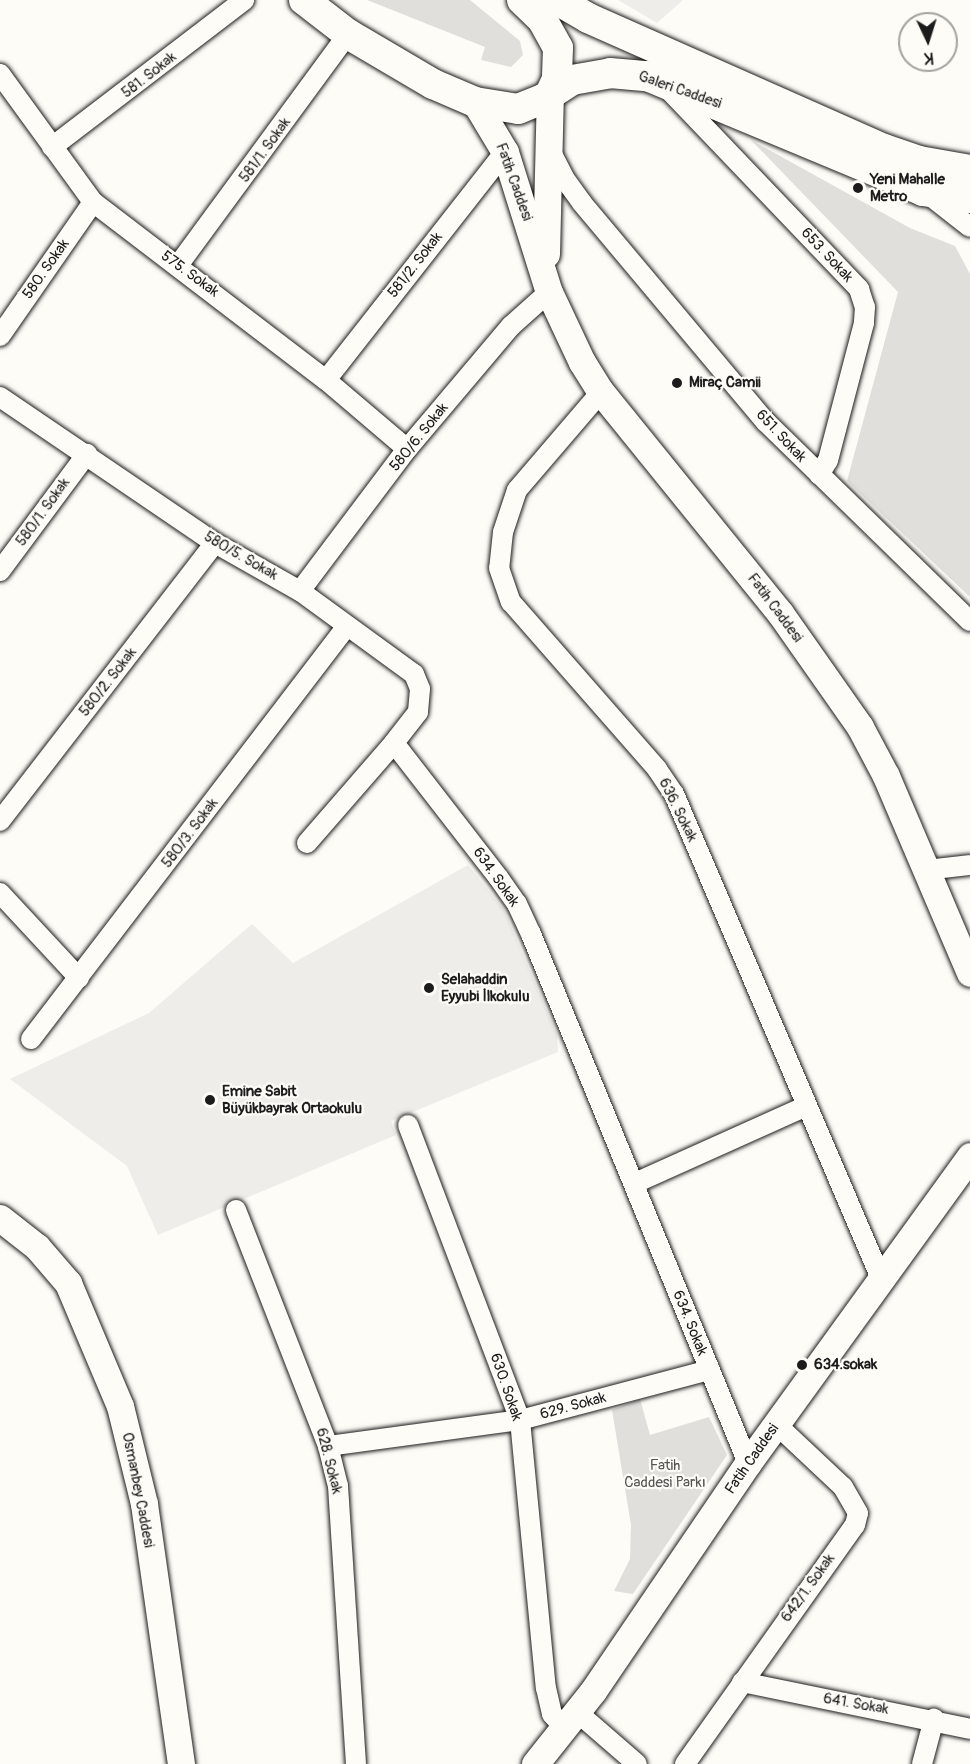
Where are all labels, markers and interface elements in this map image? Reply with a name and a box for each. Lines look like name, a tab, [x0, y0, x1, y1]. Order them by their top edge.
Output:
north arrow	[898, 12, 958, 72]
street label: 581. Sokak	[118, 48, 180, 102]
text: K	[924, 48, 935, 68]
street label: Galeri Caddesi	[636, 67, 724, 113]
street label: 581/1. Sokak	[235, 114, 295, 186]
street label: Fatih Caddesi	[492, 141, 536, 223]
place label: Yeni Mahalle Metro	[870, 170, 945, 205]
marker: Yeni Mahalle Metro	[851, 181, 865, 195]
street label: 653. Sokak	[797, 224, 857, 286]
street label: 581/2. Sokak	[384, 229, 446, 301]
street label: 580. Sokak	[19, 236, 73, 302]
street label: 575. Sokak	[158, 247, 222, 301]
place label: Miraç Camii	[689, 374, 761, 392]
marker: Miraç Camii	[670, 376, 684, 390]
street label: 580/6. Sokak	[386, 399, 452, 475]
street label: 651. Sokak	[752, 406, 810, 466]
street label: 580/1. Sokak	[12, 474, 74, 550]
street label: 580/5. Sokak	[201, 528, 281, 584]
street label: Fatih Caddesi	[743, 570, 807, 646]
street label: 580/2. Sokak	[76, 644, 140, 720]
street label: 636. Sokak	[655, 775, 701, 845]
street label: 580/3. Sokak	[158, 795, 222, 871]
street label: 634. Sokak	[469, 844, 523, 910]
place label: Selahaddin Eyyubi İlkokulu	[441, 970, 529, 1005]
marker: Selahaddin Eyyubi İlkokulu	[422, 981, 436, 995]
place label: Emine Sabit Büyükbayrak Ortaokulu	[222, 1082, 362, 1117]
marker: Emine Sabit Büyükbayrak Ortaokulu	[203, 1093, 217, 1107]
street label: 634. Sokak	[669, 1288, 711, 1358]
street label: 630. Sokak	[486, 1351, 526, 1423]
place label: 634.sokak	[814, 1356, 877, 1374]
marker: 634.sokak	[795, 1358, 809, 1372]
street label: 629. Sokak	[538, 1389, 608, 1423]
street label: Fatih Caddesi	[721, 1420, 783, 1498]
street label: 628. Sokak	[312, 1426, 346, 1496]
street label: Osmanbey Caddesi	[118, 1431, 158, 1549]
park label: Fatih Caddesi Parkı	[624, 1456, 706, 1491]
street label: 642/1. Sokak	[777, 1550, 839, 1626]
street label: 641. Sokak	[822, 1689, 890, 1719]

